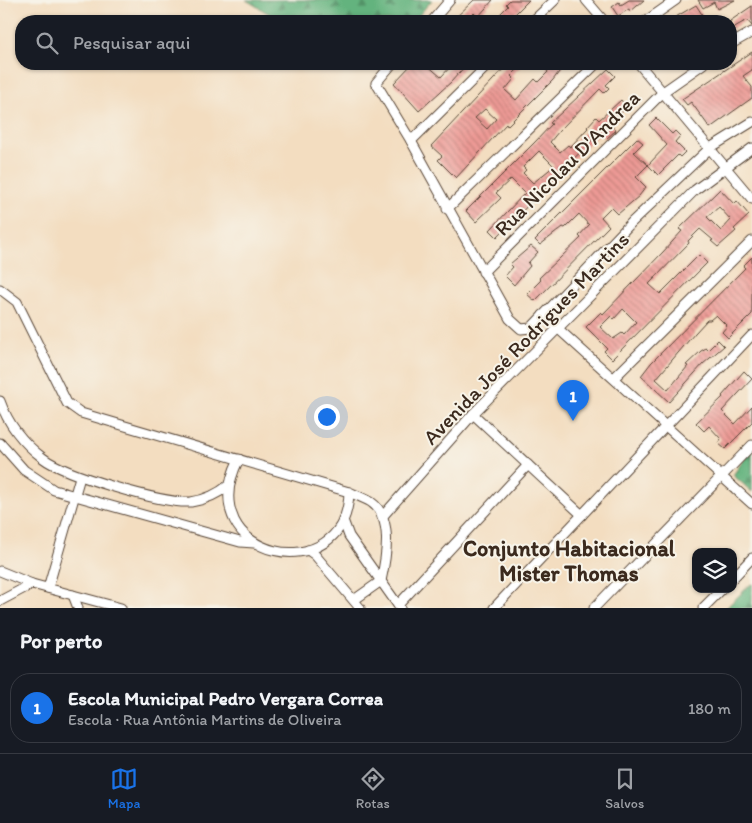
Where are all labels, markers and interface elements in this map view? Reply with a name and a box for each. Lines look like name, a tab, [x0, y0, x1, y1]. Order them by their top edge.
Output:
search box	[15, 15, 737, 70]
icon: search	[33, 29, 61, 57]
text: Pesquisar aqui	[73, 31, 190, 54]
street label: Rua Nicolau D'Andrea	[489, 85, 645, 241]
street label: Avenida José Rodrigues Martins	[418, 226, 634, 450]
pin: 1	[557, 380, 589, 421]
your location	[314, 404, 340, 430]
district label: Conjunto Habitacional Mister Thomas	[463, 535, 676, 587]
map controls	[692, 548, 737, 593]
button: layers	[692, 548, 737, 593]
text: Por perto	[20, 628, 102, 653]
text: Escola Municipal Pedro Vergara Correa	[68, 687, 383, 710]
text: 1	[33, 699, 41, 718]
text: 180 m	[688, 699, 731, 718]
text: Escola · Rua Antônia Martins de Oliveira	[68, 710, 341, 729]
tab: Mapa	[108, 765, 140, 812]
tab: Rotas	[356, 765, 390, 812]
tab: Salvos	[605, 765, 644, 812]

